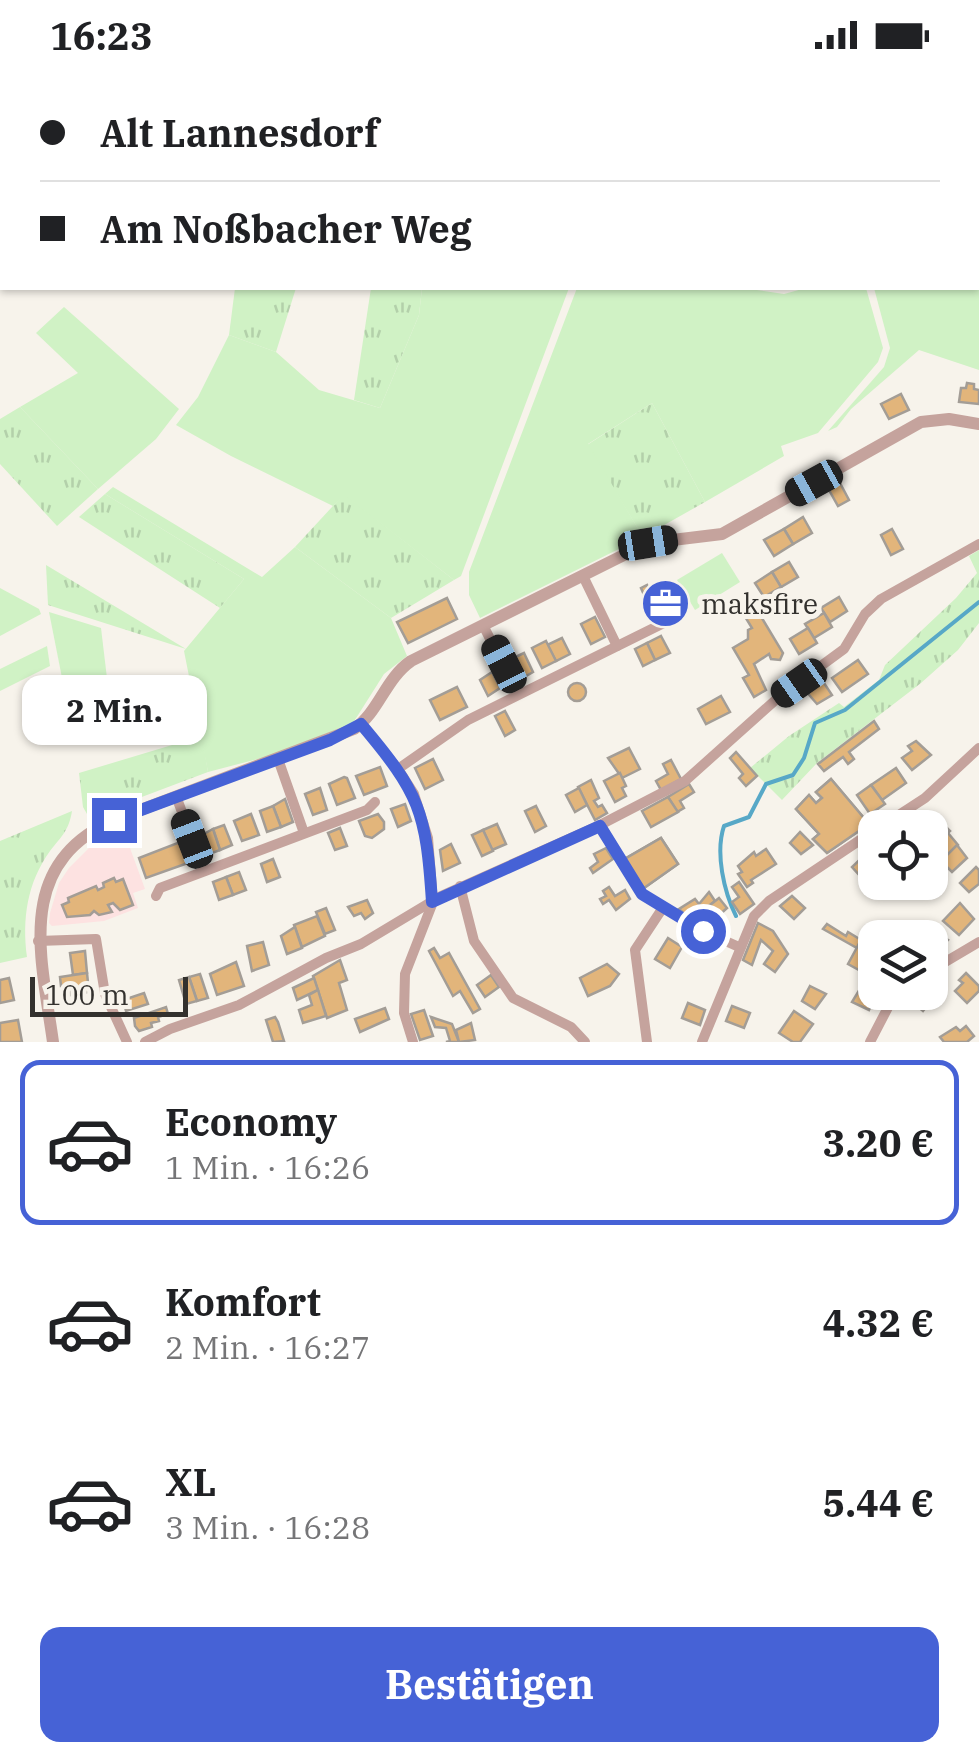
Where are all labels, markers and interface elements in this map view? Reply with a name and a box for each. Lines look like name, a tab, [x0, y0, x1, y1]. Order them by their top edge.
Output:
text: 16:23	[50, 11, 153, 60]
text: Alt Lannesdorf	[100, 108, 379, 157]
text: Am Noßbacher Weg	[100, 204, 472, 253]
car	[780, 455, 848, 511]
car	[616, 523, 680, 563]
office icon: maksfire	[640, 578, 692, 630]
place label: maksfire	[701, 585, 818, 622]
car	[477, 630, 531, 698]
car	[766, 654, 832, 712]
callout: 2 Min.	[22, 675, 206, 745]
text: 2 Min.	[66, 689, 163, 731]
route end	[92, 798, 137, 843]
car	[167, 806, 217, 872]
map controls	[858, 810, 948, 1010]
button: locate	[858, 810, 948, 900]
route start	[681, 909, 726, 954]
button: layers	[858, 920, 948, 1010]
scale bar	[30, 972, 188, 1016]
text: 100 m	[45, 976, 129, 1013]
text: Economy	[165, 1097, 337, 1146]
icon: car	[45, 1098, 135, 1188]
text: 3.20 €	[822, 1118, 934, 1167]
text: 1 Min. · 16:26	[165, 1146, 370, 1188]
text: Komfort	[165, 1277, 321, 1326]
icon: car	[45, 1278, 135, 1368]
text: 4.32 €	[822, 1298, 934, 1347]
text: 2 Min. · 16:27	[165, 1326, 370, 1368]
text: XL	[165, 1457, 216, 1506]
icon: car	[45, 1458, 135, 1548]
text: 5.44 €	[822, 1478, 934, 1527]
text: 3 Min. · 16:28	[165, 1506, 370, 1548]
button: Bestätigen	[40, 1627, 939, 1742]

